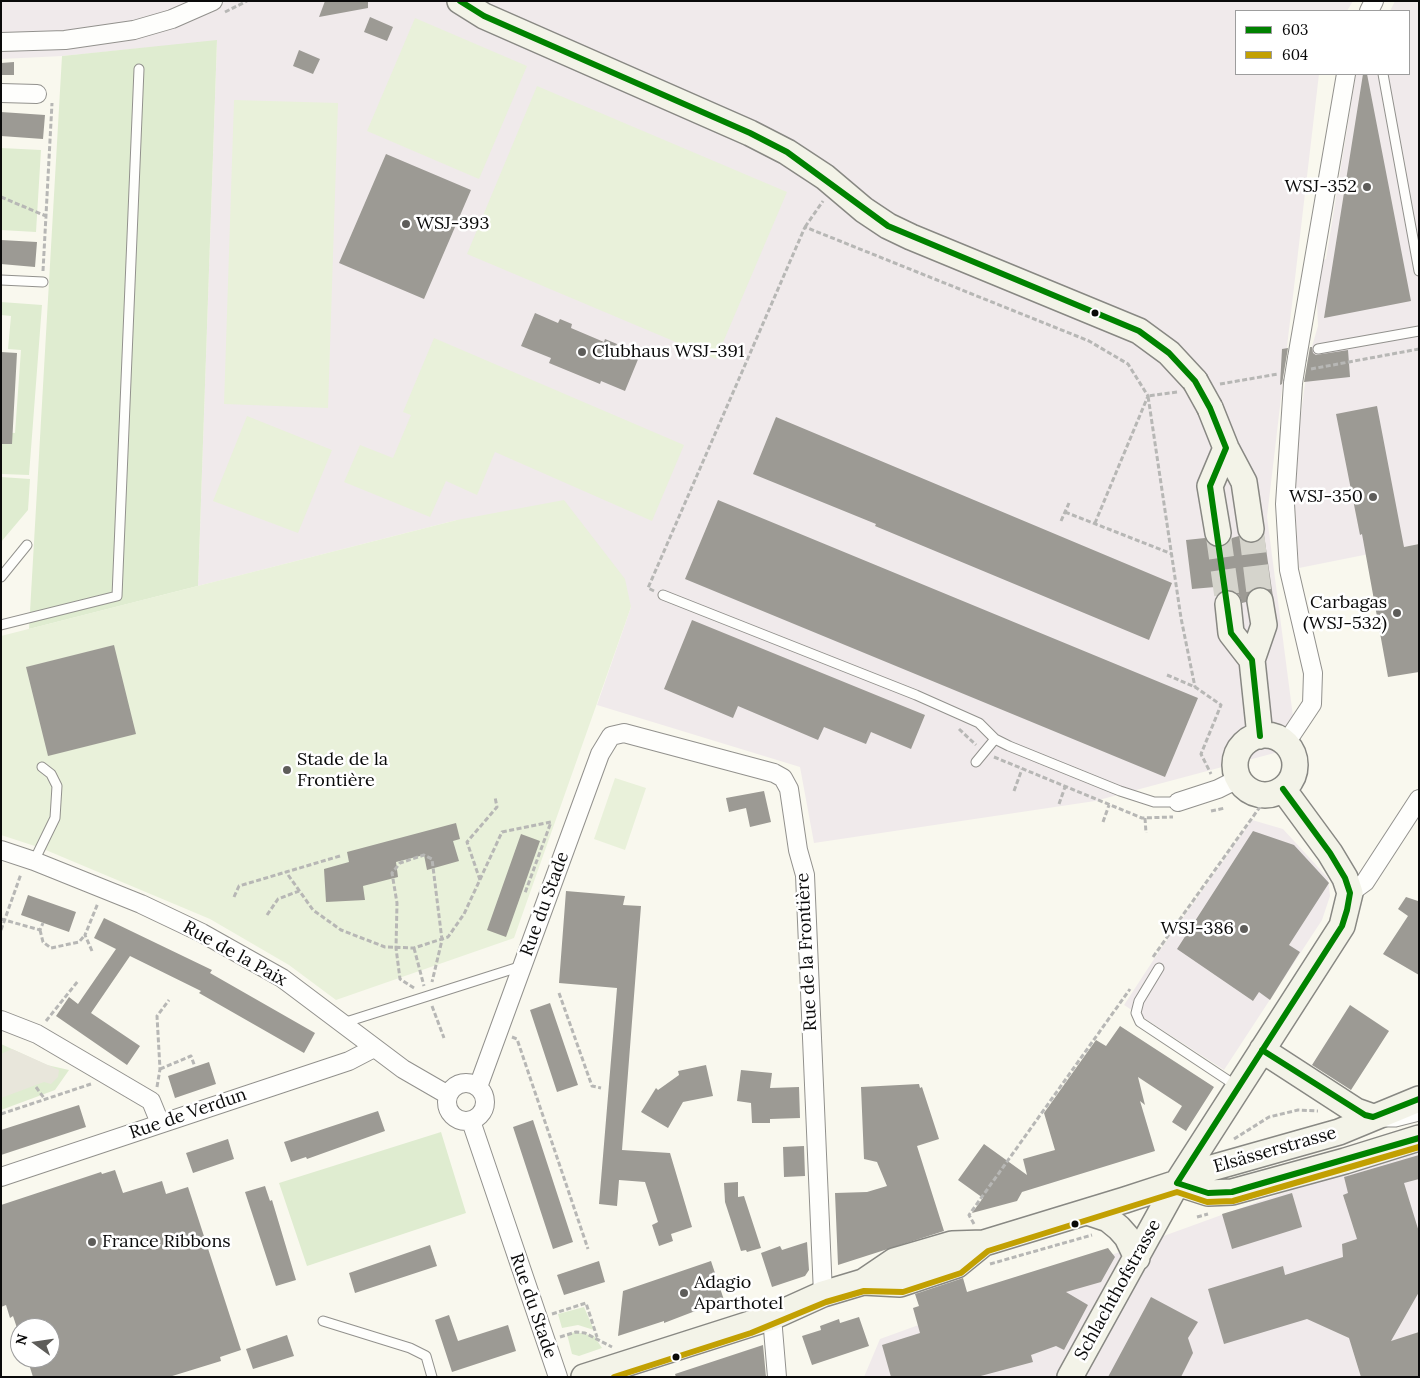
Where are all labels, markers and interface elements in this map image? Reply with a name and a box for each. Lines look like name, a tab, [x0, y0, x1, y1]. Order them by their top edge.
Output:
legend	[1235, 10, 1410, 75]
text: 603	[1282, 20, 1308, 39]
text: 604	[1282, 45, 1308, 64]
place label: WSJ-352	[1284, 176, 1357, 198]
marker: WSJ-352	[1361, 181, 1373, 193]
place label: WSJ-393	[416, 213, 489, 235]
marker: WSJ-393	[400, 218, 412, 230]
unlabelled marker	[1090, 308, 1100, 318]
place label: Clubhaus WSJ-391	[592, 341, 744, 363]
marker: Clubhaus WSJ-391	[576, 346, 588, 358]
place label: WSJ-350	[1289, 486, 1363, 508]
marker: WSJ-350	[1367, 491, 1379, 503]
place label: Carbagas (WSJ-532)	[1303, 592, 1387, 634]
marker: Carbagas (WSJ-532)	[1391, 607, 1403, 619]
place label: Stade de la Frontière	[297, 749, 388, 792]
marker: Stade de la Frontière	[281, 764, 293, 776]
street label: Rue du Stade	[516, 849, 574, 959]
street label: Rue de la Frontière	[792, 872, 822, 1032]
street label: Rue de la Paix	[179, 917, 291, 991]
place label: WSJ-386	[1160, 918, 1234, 940]
marker: WSJ-386	[1238, 923, 1250, 935]
street label: Rue de Verdun	[126, 1084, 250, 1144]
street label: Elsässerstrasse	[1211, 1122, 1339, 1178]
street label: Schlachthofstrasse	[1070, 1216, 1166, 1364]
unlabelled marker	[1070, 1219, 1080, 1229]
place label: France Ribbons	[102, 1231, 231, 1253]
marker: France Ribbons	[86, 1236, 98, 1248]
street label: Rue du Stade	[505, 1251, 561, 1361]
place label: Adagio Aparthotel	[694, 1272, 783, 1315]
marker: Adagio Aparthotel	[678, 1287, 690, 1299]
north arrow	[10, 1318, 60, 1368]
text: N	[11, 1332, 31, 1347]
unlabelled marker	[671, 1352, 681, 1362]

